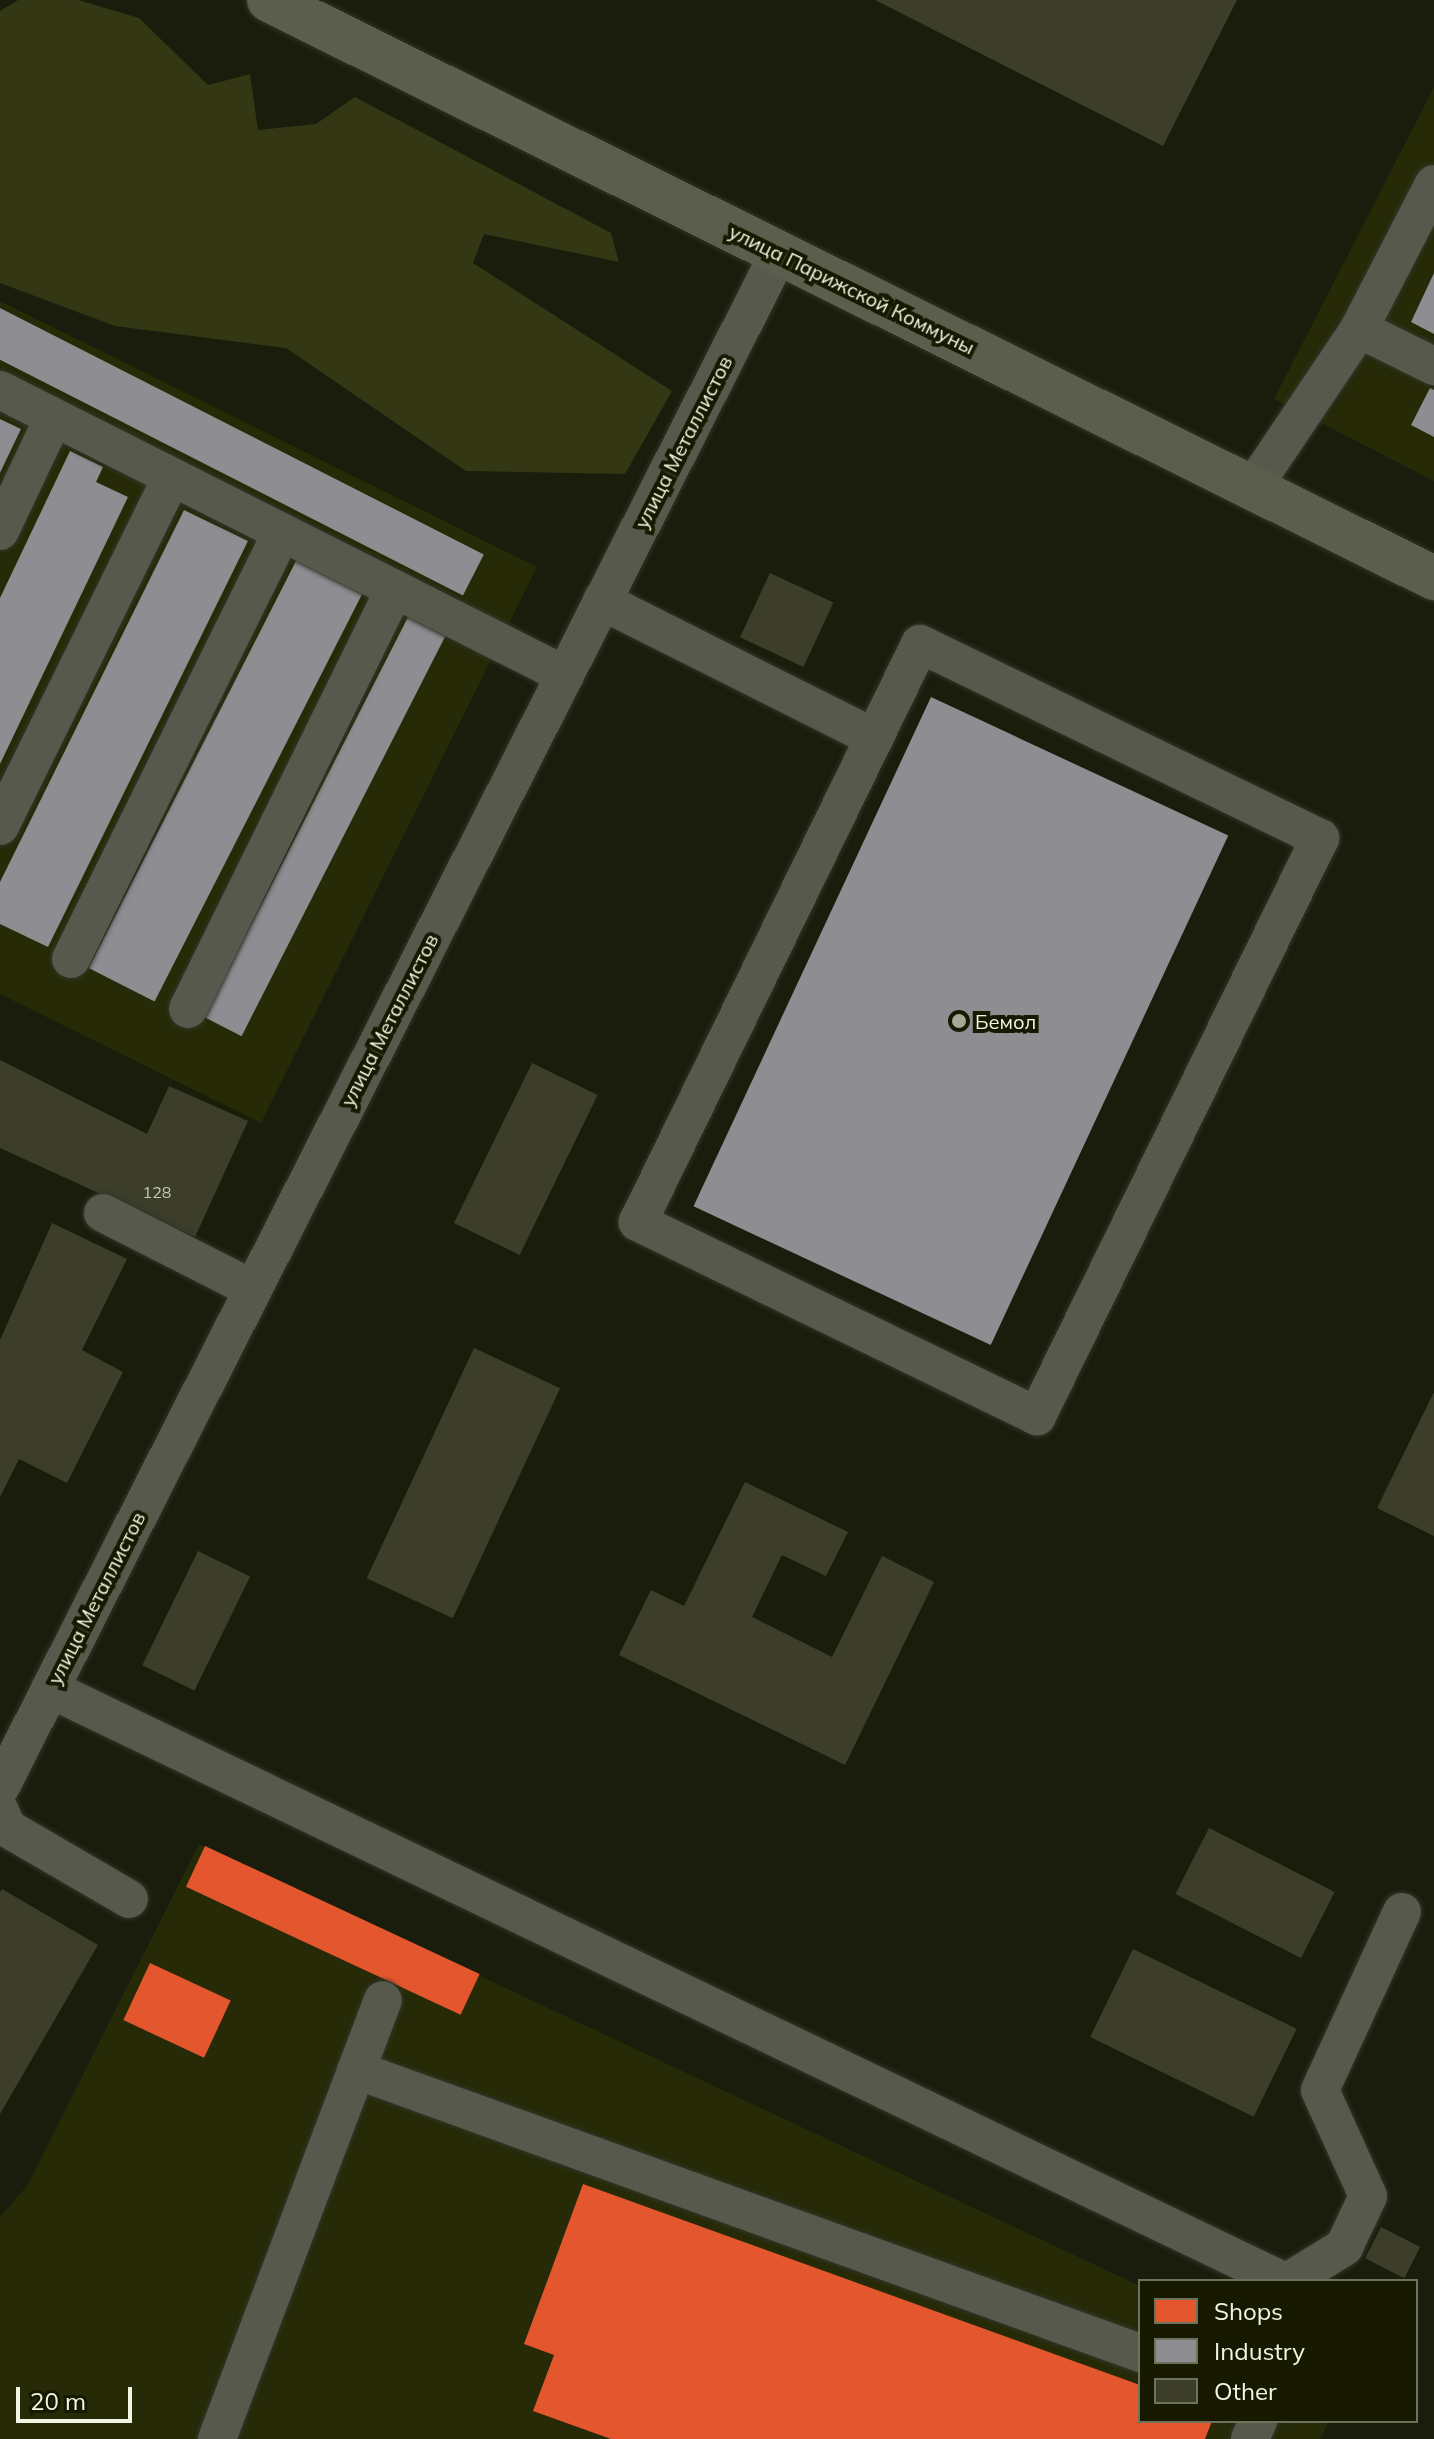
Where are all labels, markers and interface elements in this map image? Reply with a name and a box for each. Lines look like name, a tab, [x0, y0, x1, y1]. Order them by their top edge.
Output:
street label: улица Парижской Коммуны	[725, 219, 979, 359]
street label: улица Металлистов	[629, 352, 737, 532]
street label: улица Металлистов	[335, 930, 443, 1110]
place label: Бемол	[975, 1009, 1036, 1033]
marker: Бемол	[950, 1012, 968, 1030]
house number: 128	[143, 1182, 171, 1202]
street label: улица Металлистов	[42, 1508, 150, 1688]
legend	[1138, 2279, 1418, 2423]
text: Shops	[1214, 2296, 1283, 2326]
text: Industry	[1214, 2336, 1305, 2366]
scale bar	[20, 2371, 136, 2421]
text: Other	[1214, 2376, 1277, 2406]
text: 20 m	[30, 2386, 86, 2416]

